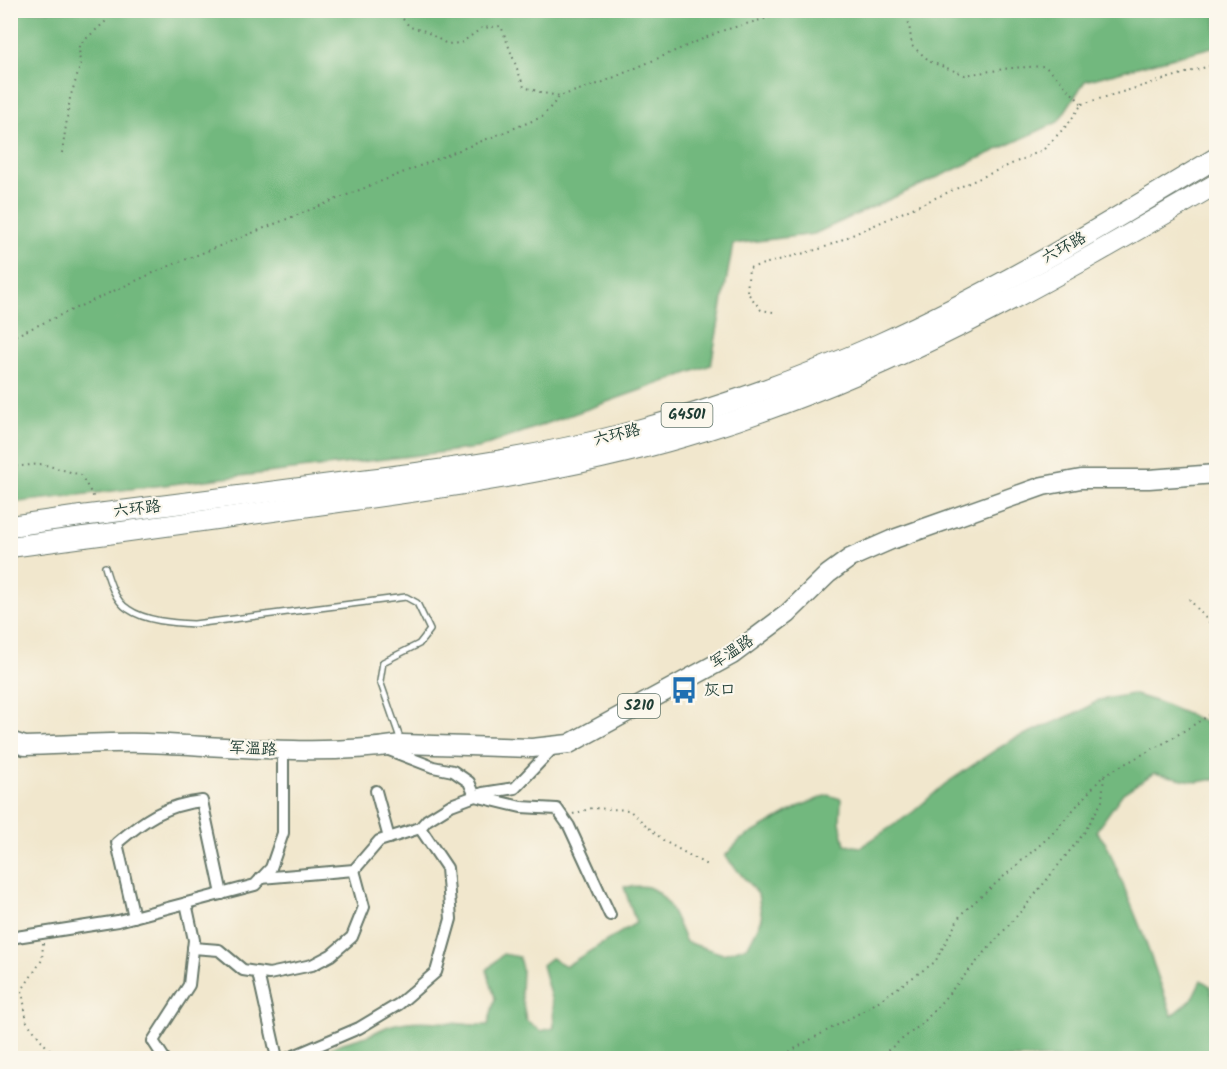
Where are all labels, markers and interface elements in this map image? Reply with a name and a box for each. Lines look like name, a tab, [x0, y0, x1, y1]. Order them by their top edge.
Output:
street label: 六环路	[1037, 225, 1091, 271]
road number: G4501	[662, 403, 712, 427]
street label: 六环路	[591, 417, 643, 453]
street label: 六环路	[112, 494, 162, 524]
street label: 军温路	[705, 628, 759, 676]
bus stop icon: 灰口	[669, 675, 699, 705]
place label: 灰口	[704, 678, 736, 703]
road number: S210	[618, 694, 660, 718]
street label: 军温路	[228, 735, 278, 763]

